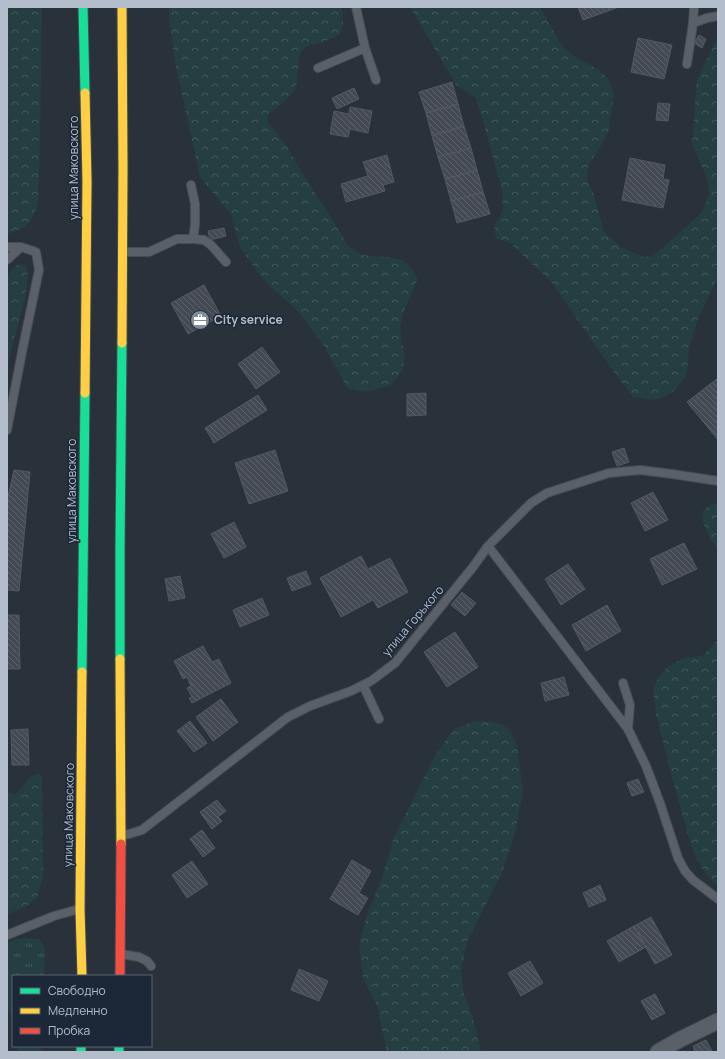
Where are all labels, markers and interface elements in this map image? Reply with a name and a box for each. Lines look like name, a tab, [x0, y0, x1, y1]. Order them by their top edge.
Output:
street label: улица Маковского	[65, 116, 82, 220]
office icon: City service	[189, 309, 211, 331]
place label: City service	[214, 311, 283, 328]
street label: улица Маковского	[63, 439, 80, 543]
street label: улица Горького	[378, 582, 447, 660]
street label: улица Маковского	[59, 763, 78, 867]
legend	[12, 975, 152, 1047]
text: Свободно	[48, 982, 106, 999]
text: Медленно	[48, 1002, 108, 1019]
text: Пробка	[48, 1022, 90, 1039]

